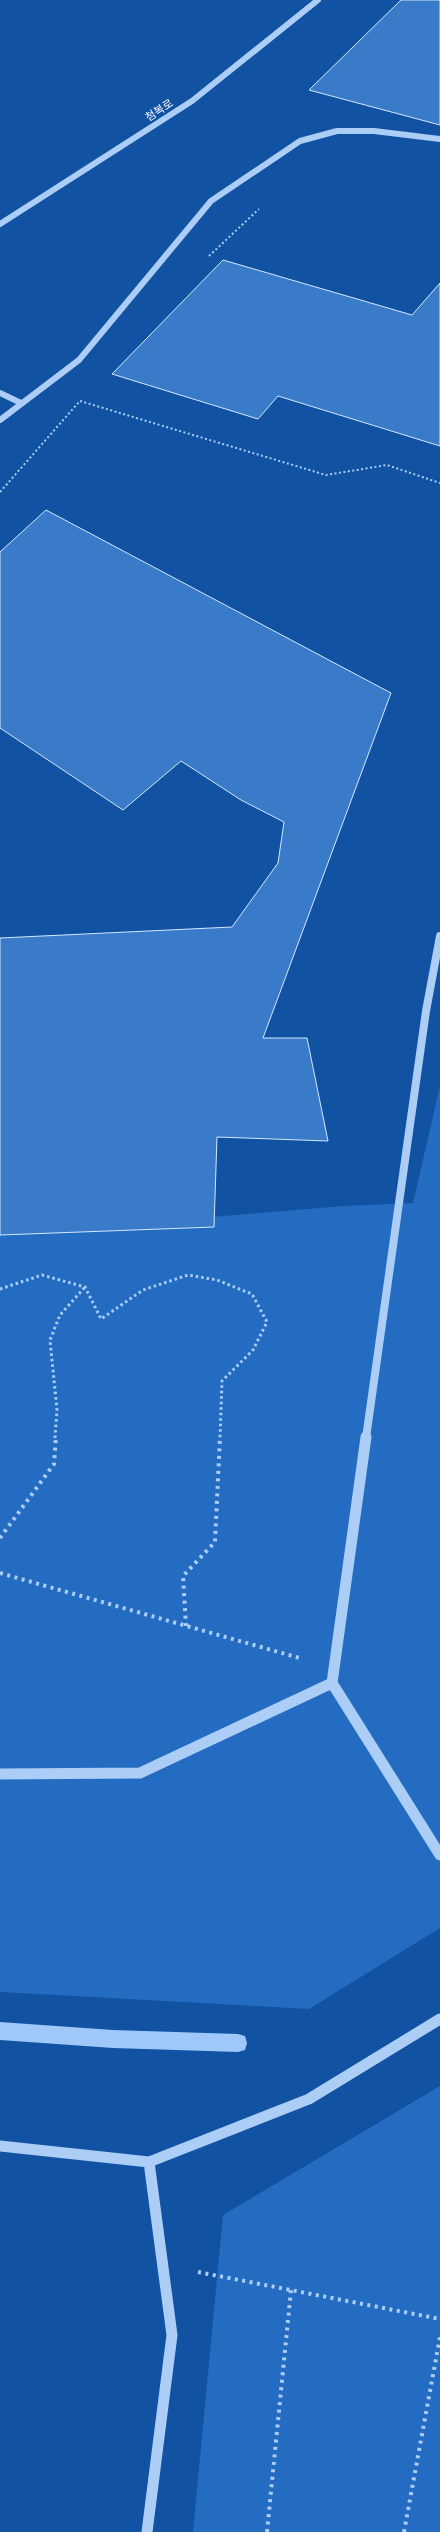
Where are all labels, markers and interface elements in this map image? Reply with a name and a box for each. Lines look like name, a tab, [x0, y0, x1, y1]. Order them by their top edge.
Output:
street label: 첨복로	[144, 98, 175, 123]

